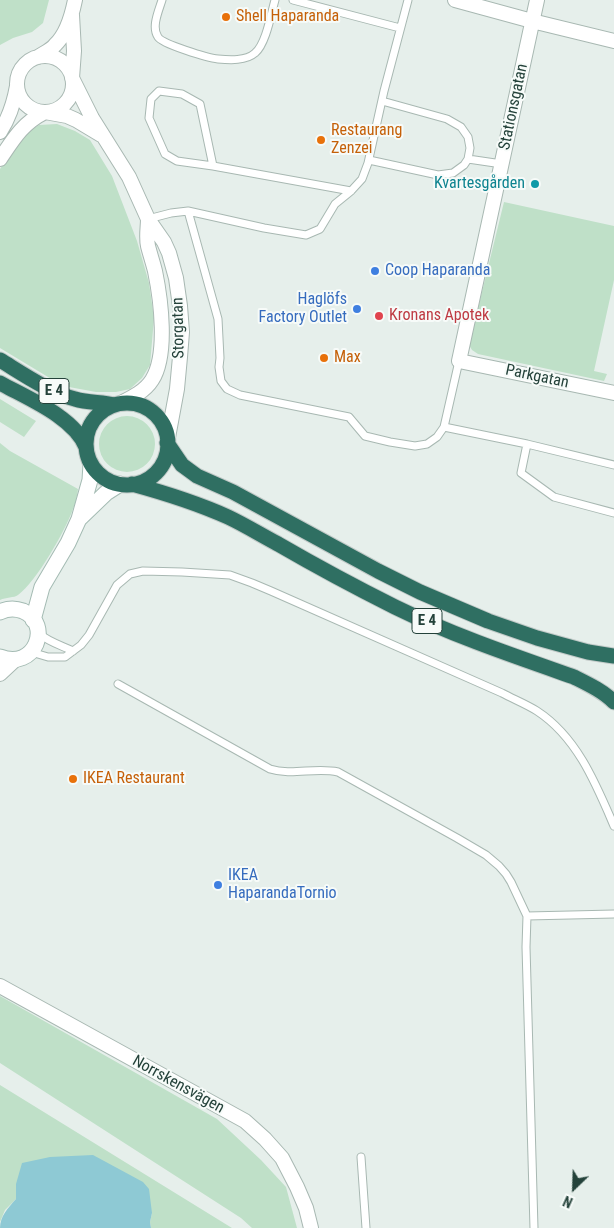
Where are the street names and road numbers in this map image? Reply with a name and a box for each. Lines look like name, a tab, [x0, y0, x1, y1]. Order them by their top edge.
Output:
street label: Stationsgatan	[495, 62, 533, 152]
street label: Storgatan	[169, 297, 189, 359]
street label: Parkgatan	[504, 361, 570, 393]
road number: E 4	[39, 378, 69, 404]
road number: E 4	[412, 608, 442, 634]
street label: Norrskensvägen	[129, 1052, 227, 1118]

